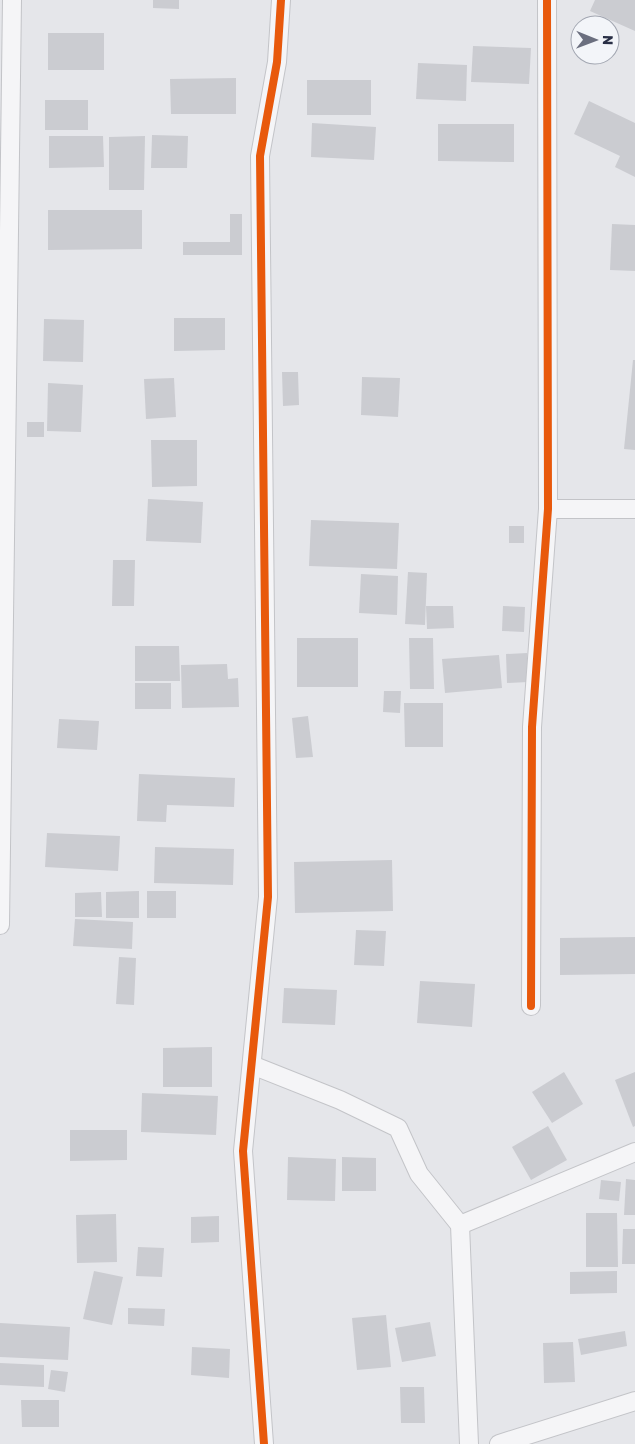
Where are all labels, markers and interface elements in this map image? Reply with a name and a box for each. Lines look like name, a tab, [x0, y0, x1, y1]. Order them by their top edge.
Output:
north arrow	[570, 15, 620, 65]
text: N	[599, 35, 616, 45]

